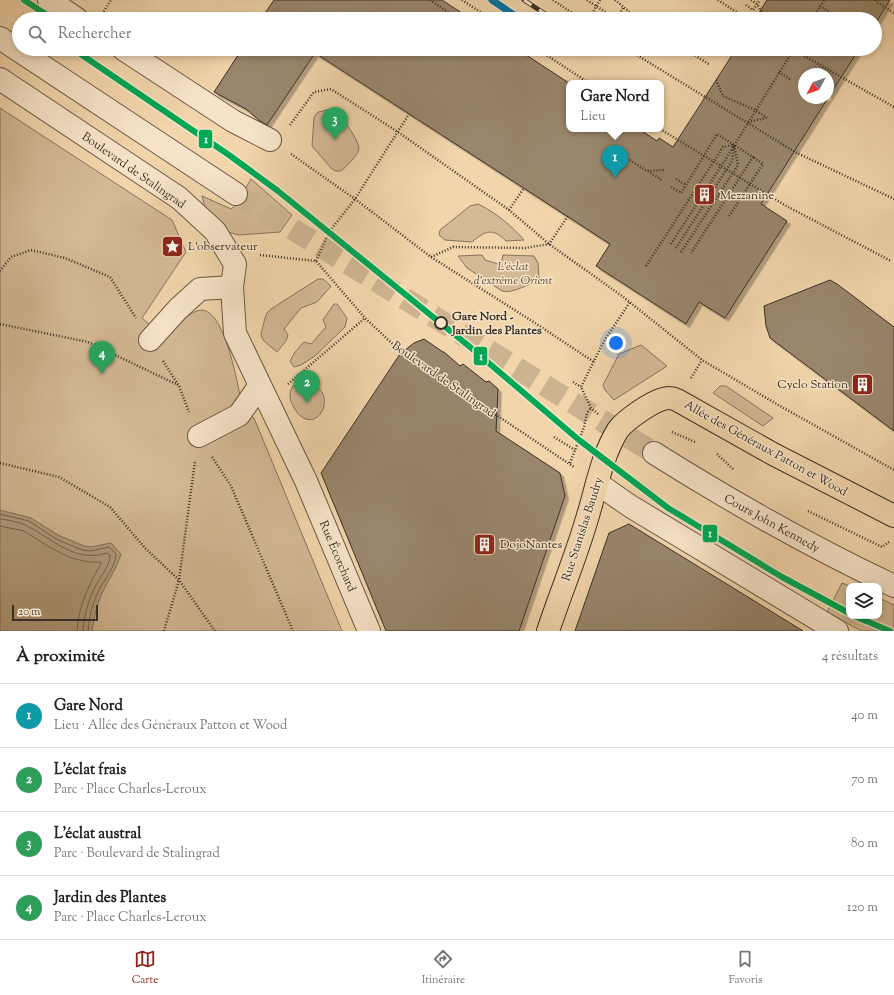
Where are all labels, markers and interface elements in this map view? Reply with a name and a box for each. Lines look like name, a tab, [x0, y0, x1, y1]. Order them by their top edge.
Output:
search box	[12, 12, 882, 56]
icon: search	[26, 23, 48, 45]
text: Rechercher	[58, 24, 131, 45]
north arrow	[798, 68, 834, 104]
popup	[566, 80, 664, 132]
text: Gare Nord	[581, 87, 649, 108]
pin: 3	[322, 107, 348, 140]
text: Lieu	[581, 108, 606, 126]
street label: Boulevard de Stalingrad	[78, 128, 189, 214]
line badge: 1	[198, 129, 213, 149]
text: 1	[203, 132, 208, 148]
pin: 1	[602, 145, 628, 178]
building icon: Mezzanine	[691, 182, 717, 208]
place label: Mezzanine	[720, 187, 775, 205]
place icon: L'observateur	[159, 233, 185, 259]
place label: L'observateur	[188, 238, 258, 256]
park label: L'éclat d'extrême Orient	[474, 258, 553, 290]
place label: Gare Nord - Jardin des Plantes	[451, 308, 542, 340]
marker: Gare Nord - Jardin des Plantes	[434, 316, 448, 330]
your location	[606, 333, 626, 353]
street label: Boulevard de Stalingrad	[388, 337, 499, 423]
pin: 4	[89, 341, 115, 374]
line badge: 1	[473, 346, 488, 366]
text: 1	[478, 349, 483, 365]
pin: 2	[294, 370, 320, 403]
building icon: Cyclo Station	[850, 371, 876, 397]
place label: Cyclo Station	[777, 376, 848, 394]
street label: Allée des Généraux Patton et Wood	[681, 396, 851, 501]
street label: Rue Stanislas Baudry	[558, 475, 608, 584]
street label: Cours John Kennedy	[720, 490, 823, 558]
street label: Rue Écorchard	[314, 518, 360, 595]
line badge: 1	[702, 524, 718, 543]
text: 1	[707, 526, 712, 542]
building icon: DojoNantes	[472, 531, 498, 557]
place label: DojoNantes	[500, 536, 562, 554]
map controls	[846, 583, 882, 619]
button: layers	[846, 583, 882, 619]
scale bar	[12, 603, 98, 622]
text: 20 m	[18, 604, 40, 620]
text: À proximité	[16, 645, 105, 669]
text: 4 résultats	[822, 648, 878, 666]
text: Gare Nord	[54, 696, 123, 717]
text: 1	[27, 707, 31, 725]
text: 40 m	[851, 707, 878, 725]
text: Lieu · Allée des Généraux Patton et Wood	[54, 717, 287, 735]
text: L'éclat frais	[54, 760, 126, 781]
text: 2	[26, 771, 32, 789]
text: 70 m	[851, 771, 878, 789]
text: Parc · Place Charles-Leroux	[54, 781, 206, 799]
text: L'éclat austral	[54, 824, 141, 845]
text: 3	[26, 835, 32, 853]
text: 80 m	[851, 835, 878, 853]
text: Parc · Boulevard de Stalingrad	[54, 845, 220, 863]
text: Jardin des Plantes	[54, 888, 166, 909]
text: 4	[26, 899, 32, 917]
text: 120 m	[847, 899, 878, 917]
text: Parc · Place Charles-Leroux	[54, 909, 206, 927]
tab: Carte	[132, 948, 158, 988]
tab: Itinéraire	[422, 948, 465, 988]
tab: Favoris	[728, 948, 762, 988]

